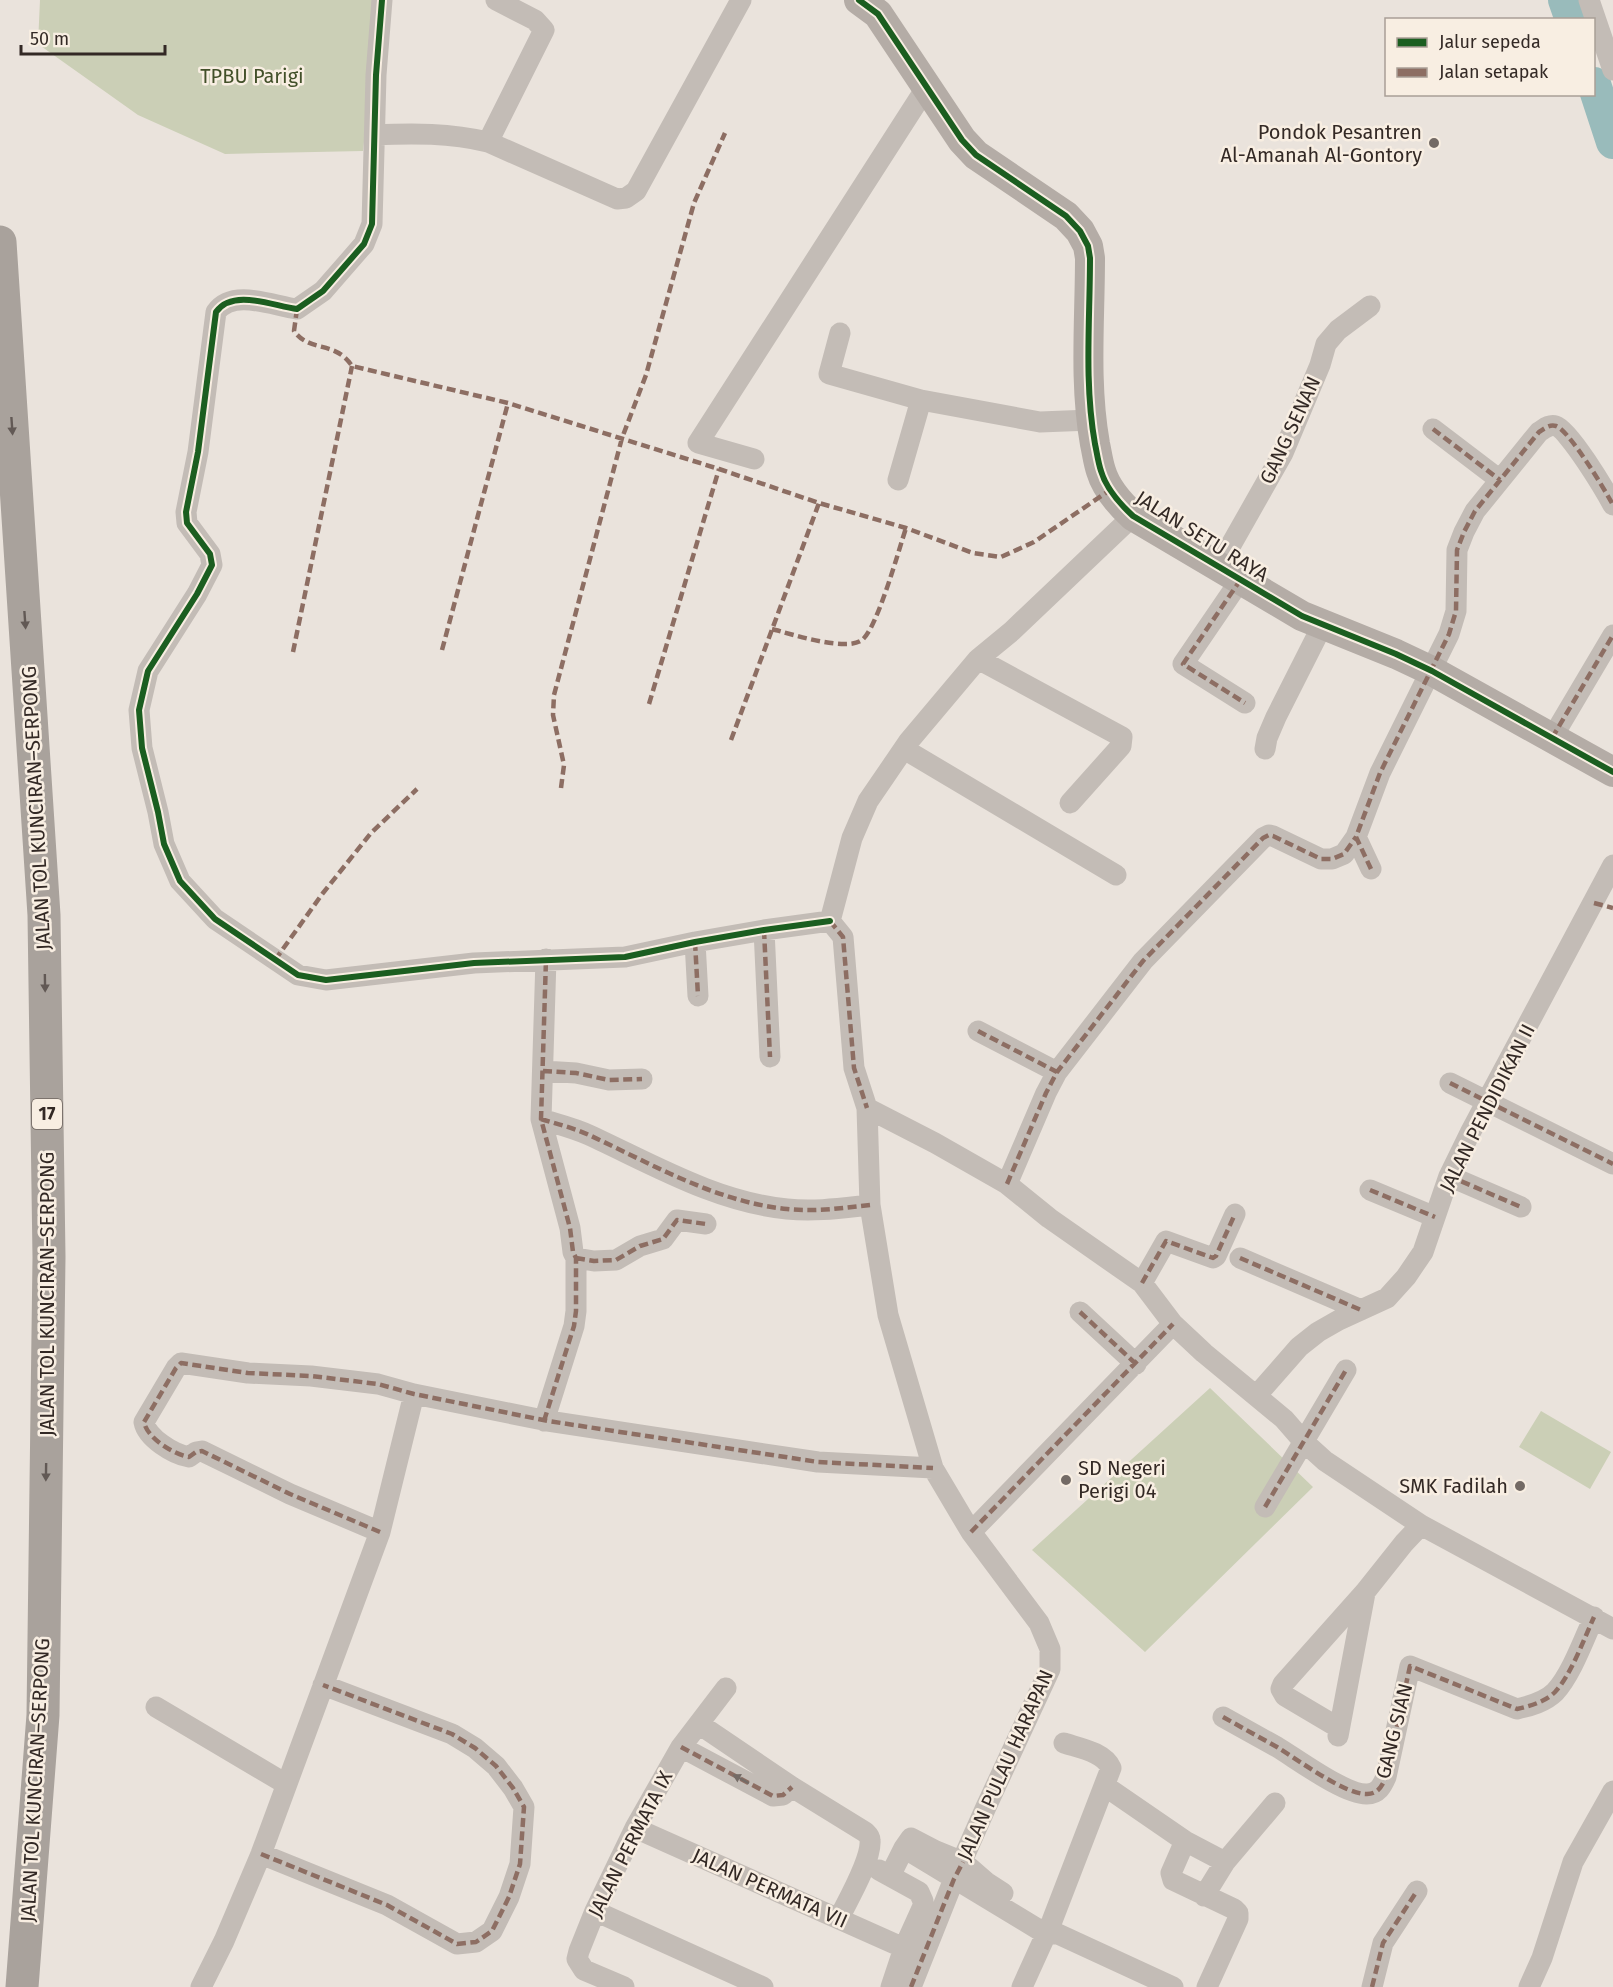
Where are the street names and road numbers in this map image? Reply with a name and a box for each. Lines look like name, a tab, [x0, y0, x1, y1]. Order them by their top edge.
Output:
street label: GANG SENAN	[1255, 372, 1325, 488]
street label: JALAN SETU RAYA	[1131, 485, 1273, 587]
street label: JALAN TOL KUNCIRAN–SERPONG	[17, 665, 55, 951]
street label: JALAN PENDIDIKAN II	[1434, 1020, 1540, 1196]
road number: 17	[32, 1099, 62, 1129]
street label: JALAN TOL KUNCIRAN–SERPONG	[35, 1152, 59, 1436]
street label: JALAN TOL KUNCIRAN–SERPONG	[16, 1637, 54, 1923]
street label: JALAN PULAU HARAPAN	[952, 1666, 1058, 1864]
street label: GANG SIAN	[1371, 1681, 1417, 1781]
street label: JALAN PERMATA IX	[583, 1767, 677, 1921]
street label: JALAN PERMATA VII	[689, 1843, 851, 1933]

